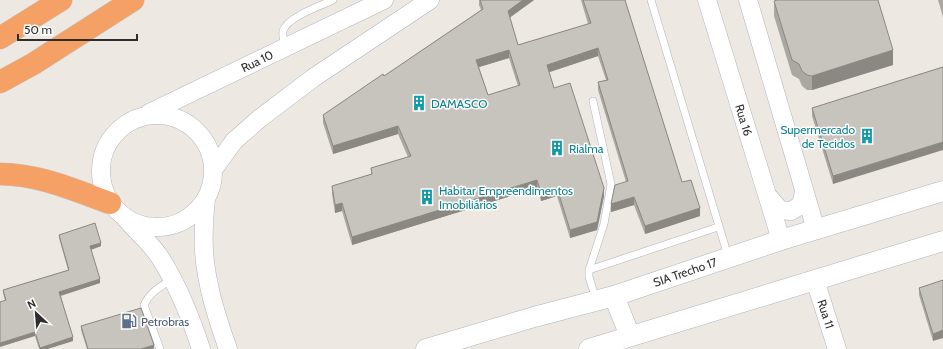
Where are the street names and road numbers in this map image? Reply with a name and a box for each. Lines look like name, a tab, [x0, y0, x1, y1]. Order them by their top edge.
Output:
street label: Rua 10	[238, 47, 276, 75]
street label: Rua 16	[732, 102, 756, 138]
street label: SIA Trecho 17	[651, 254, 719, 290]
street label: Rua 11	[814, 298, 838, 330]

